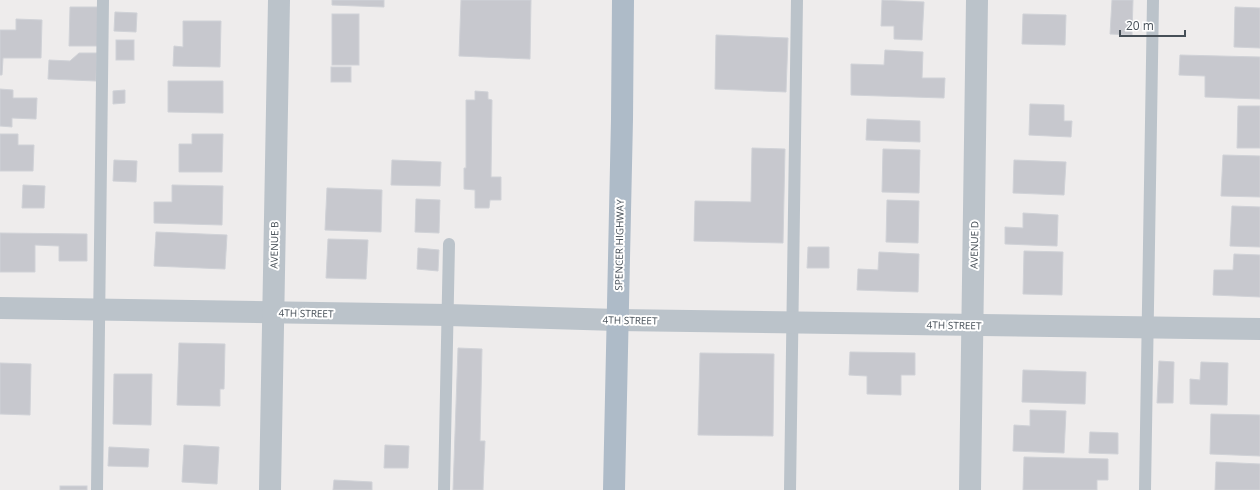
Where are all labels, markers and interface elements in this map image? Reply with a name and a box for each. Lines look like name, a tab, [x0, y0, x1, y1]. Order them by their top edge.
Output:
scale bar	[1120, 12, 1185, 38]
text: 20 m	[1126, 17, 1154, 34]
street label: SPENCER HIGHWAY	[611, 199, 627, 291]
street label: AVENUE B	[267, 221, 281, 269]
street label: AVENUE D	[967, 221, 981, 269]
street label: 4TH STREET	[278, 306, 334, 320]
street label: 4TH STREET	[602, 313, 658, 327]
street label: 4TH STREET	[926, 318, 982, 332]

